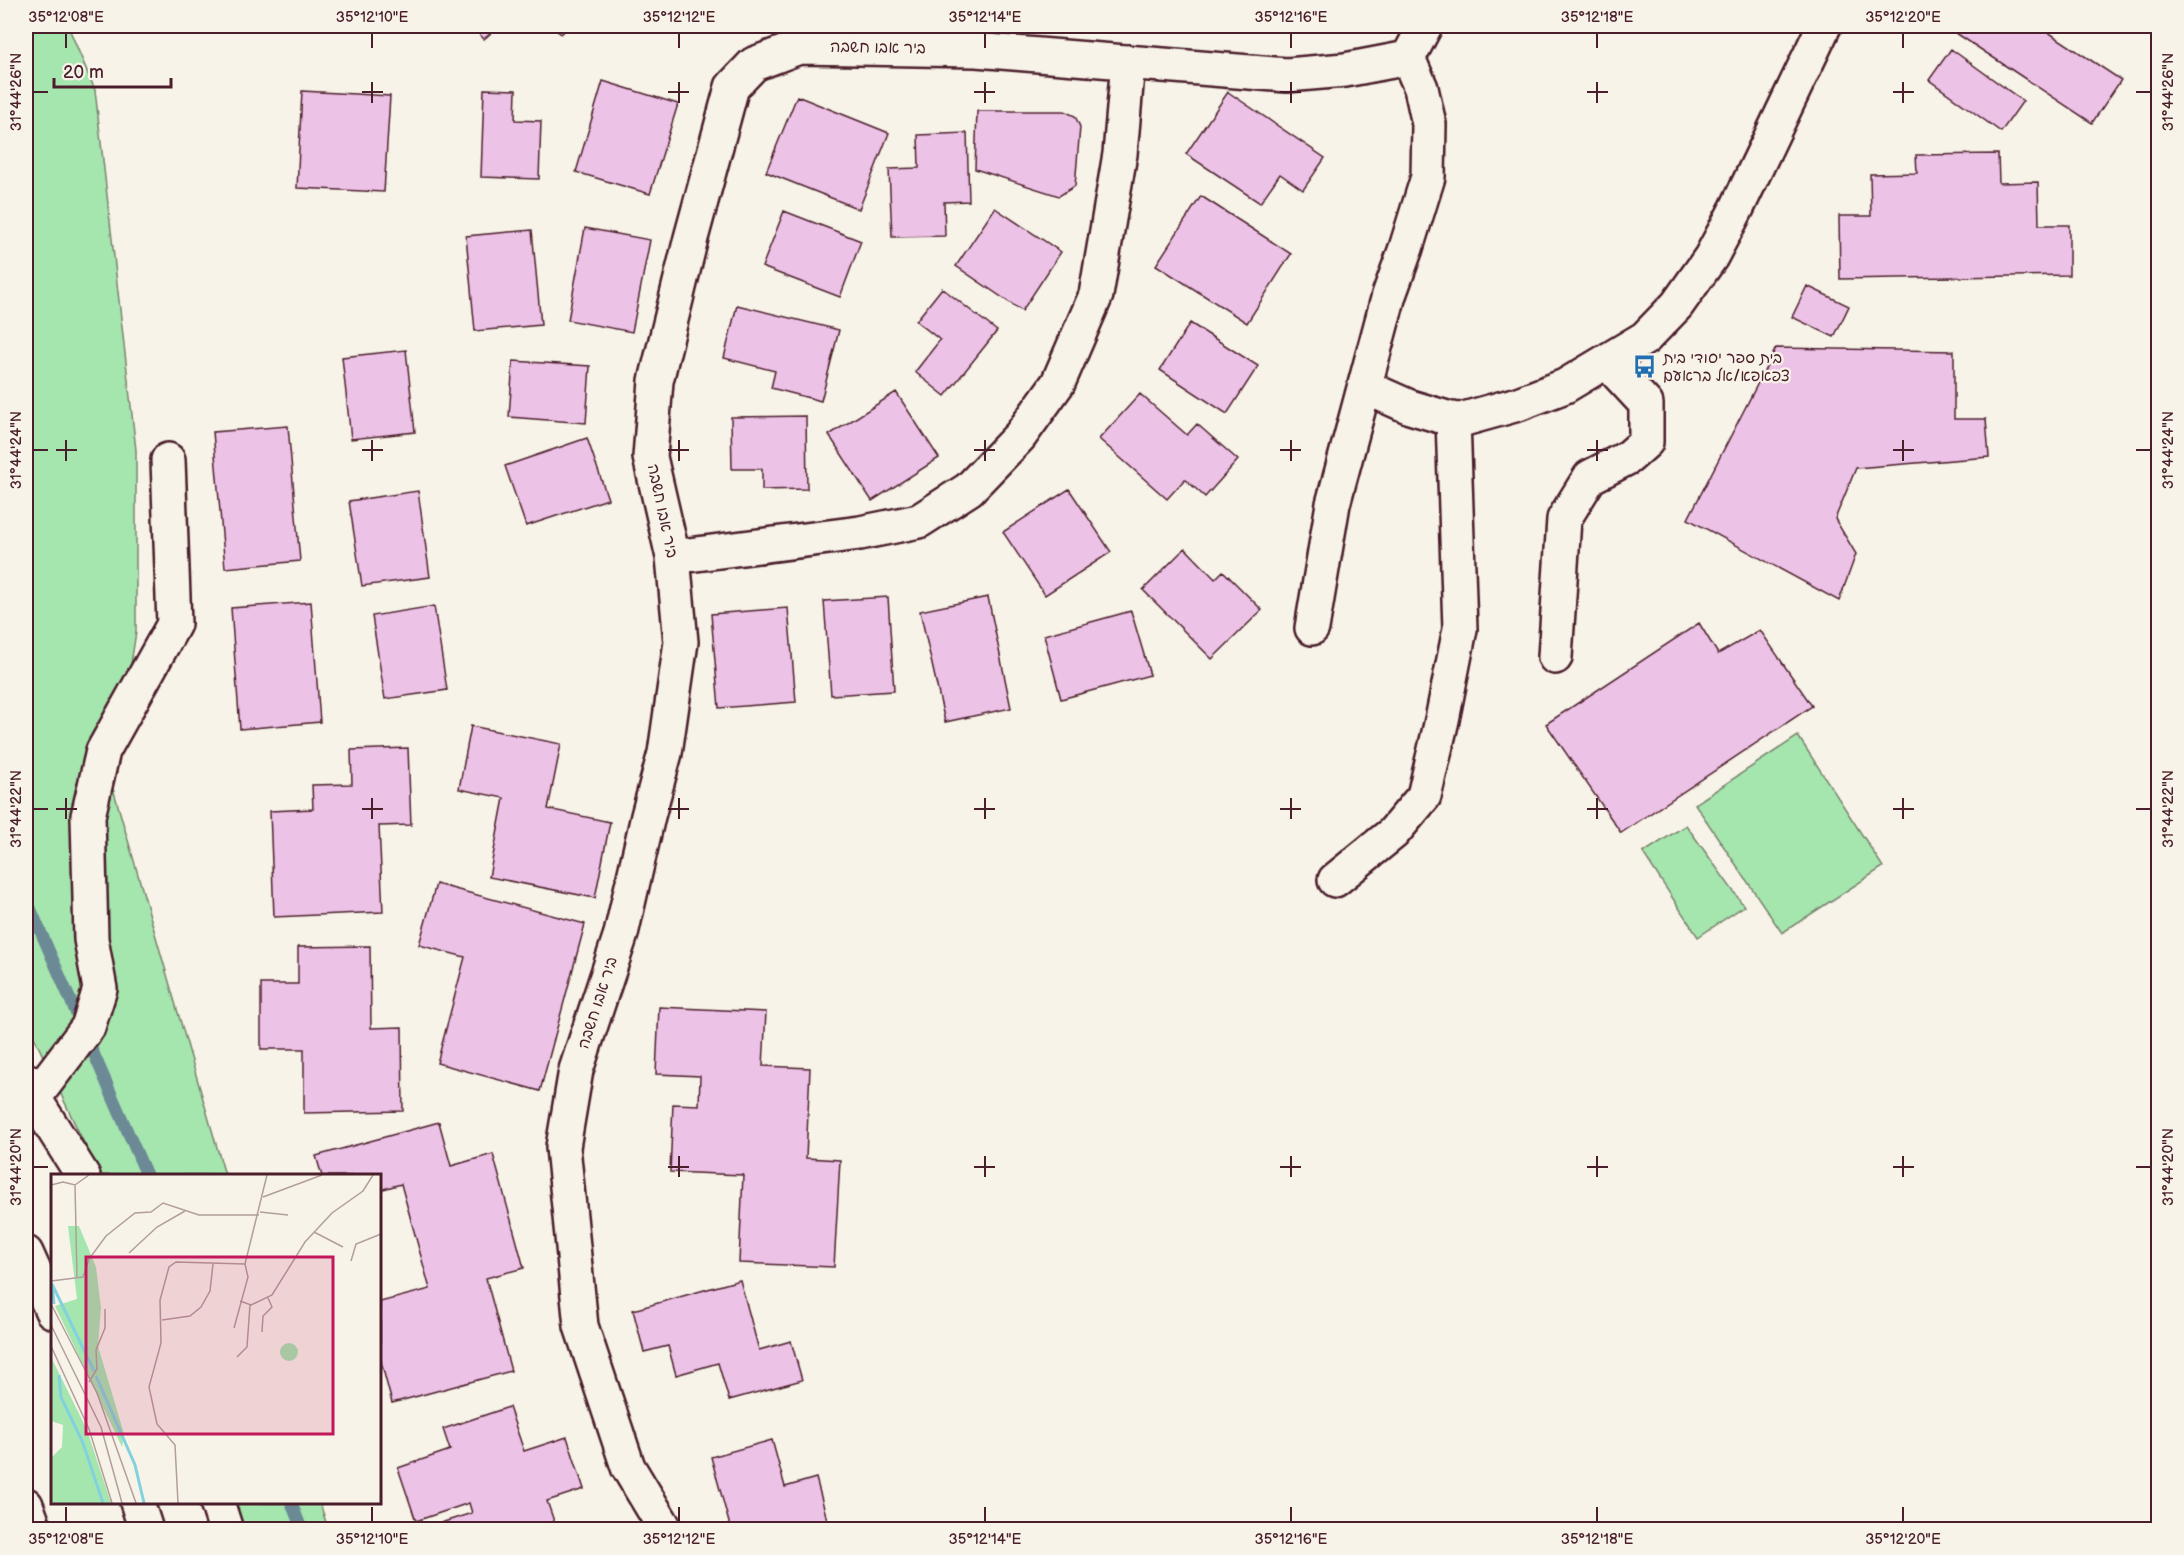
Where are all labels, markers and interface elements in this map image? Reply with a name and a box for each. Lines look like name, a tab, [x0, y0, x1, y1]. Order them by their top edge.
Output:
text: 35°12'08"E	[28, 8, 104, 27]
text: 35°12'10"E	[336, 8, 408, 27]
text: 35°12'12"E	[643, 8, 715, 27]
text: 35°12'14"E	[949, 8, 1022, 27]
text: 35°12'16"E	[1254, 8, 1328, 27]
text: 35°12'18"E	[1561, 8, 1633, 27]
text: 35°12'20"E	[1865, 8, 1941, 27]
street label: ביר אבו חשבה	[830, 38, 926, 58]
scale bar	[54, 51, 171, 89]
text: 31°44'26"N	[7, 53, 26, 131]
text: 31°44'26"N	[2159, 53, 2178, 131]
text: 20 m	[63, 62, 104, 83]
place label: בית ספר יסודי בית צפאפא/אל בראעם	[1662, 349, 1790, 386]
bus stop icon: בית ספר יסודי בית צפאפא/אל בראעם	[1632, 354, 1658, 380]
text: 31°44'24"N	[7, 411, 26, 489]
text: 31°44'24"N	[2159, 411, 2178, 489]
street label: ביר אבו חשבה	[643, 462, 681, 560]
text: 31°44'22"N	[7, 770, 26, 848]
text: 31°44'22"N	[2159, 770, 2178, 848]
street label: ביר אבו חשבה	[574, 955, 622, 1051]
text: 31°44'20"N	[7, 1128, 26, 1206]
text: 31°44'20"N	[2159, 1128, 2178, 1206]
inset map	[51, 1174, 381, 1504]
text: 35°12'08"E	[28, 1530, 104, 1549]
text: 35°12'10"E	[336, 1530, 408, 1549]
text: 35°12'12"E	[643, 1530, 715, 1549]
text: 35°12'14"E	[949, 1530, 1022, 1549]
text: 35°12'16"E	[1254, 1530, 1328, 1549]
text: 35°12'18"E	[1561, 1530, 1633, 1549]
text: 35°12'20"E	[1865, 1530, 1941, 1549]

